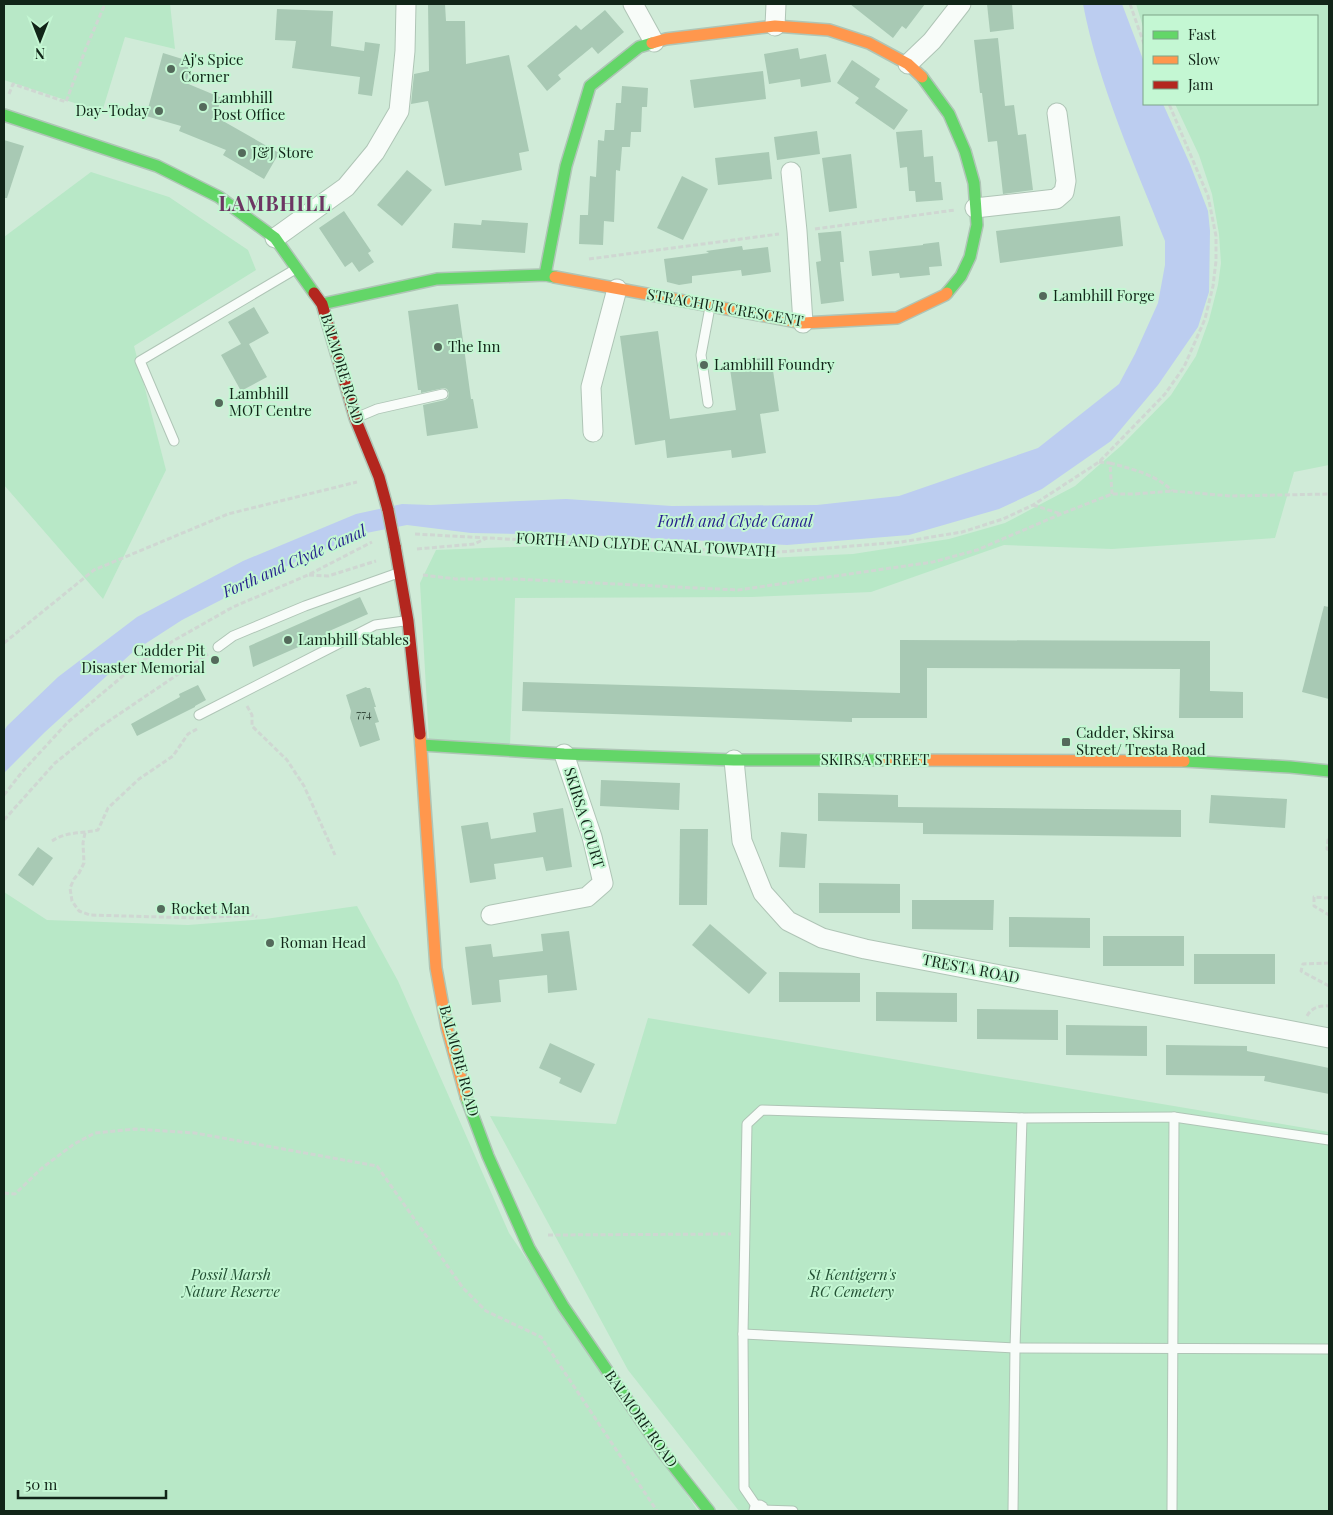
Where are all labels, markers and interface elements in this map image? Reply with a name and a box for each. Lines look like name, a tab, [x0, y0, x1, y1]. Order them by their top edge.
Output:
north arrow	[15, 15, 65, 65]
legend	[1143, 15, 1318, 105]
text: Fast	[1188, 24, 1217, 44]
text: N	[35, 44, 45, 63]
place label: Aj's Spice Corner	[180, 49, 244, 86]
text: Slow	[1188, 49, 1220, 69]
marker: Aj's Spice Corner	[165, 63, 177, 75]
text: Jam	[1187, 74, 1214, 94]
place label: Lambhill Post Office	[213, 87, 285, 124]
place label: Day-Today	[76, 100, 149, 120]
marker: Lambhill Post Office	[197, 101, 209, 113]
marker: Day-Today	[153, 105, 165, 117]
place label: J&J Store	[251, 142, 314, 162]
marker: J&J Store	[236, 147, 248, 159]
district label: LAMBHILL	[218, 189, 332, 216]
street label: STRACHUR CRESCENT	[646, 283, 805, 331]
place label: Lambhill Forge	[1053, 285, 1155, 305]
marker: Lambhill Forge	[1037, 290, 1049, 302]
street label: BALMORE ROAD	[317, 311, 369, 426]
place label: The Inn	[448, 336, 500, 356]
marker: The Inn	[432, 341, 444, 353]
place label: Lambhill Foundry	[714, 354, 835, 374]
marker: Lambhill Foundry	[698, 359, 710, 371]
place label: Lambhill MOT Centre	[229, 383, 312, 420]
marker: Lambhill MOT Centre	[213, 397, 225, 409]
water label: Forth and Clyde Canal	[657, 510, 813, 531]
water label: Forth and Clyde Canal	[218, 519, 369, 602]
street label: FORTH AND CLYDE CANAL TOWPATH	[515, 527, 777, 561]
place label: Lambhill Stables	[298, 629, 409, 649]
marker: Lambhill Stables	[282, 634, 294, 646]
place label: Cadder Pit Disaster Memorial	[81, 640, 206, 677]
marker: Cadder Pit Disaster Memorial	[209, 654, 221, 666]
house number: 774	[356, 705, 372, 721]
place label: Cadder, Skirsa Street/ Tresta Road	[1076, 722, 1206, 759]
marker: Cadder, Skirsa Street/ Tresta Road	[1060, 736, 1072, 748]
street label: SKIRSA STREET	[821, 749, 929, 769]
street label: SKIRSA COURT	[560, 765, 610, 871]
place label: Rocket Man	[171, 898, 250, 918]
marker: Rocket Man	[155, 903, 167, 915]
place label: Roman Head	[280, 932, 367, 952]
marker: Roman Head	[264, 937, 276, 949]
street label: TRESTA ROAD	[921, 949, 1022, 987]
street label: BALMORE ROAD	[436, 1003, 484, 1119]
park label: Possil Marsh Nature Reserve	[180, 1264, 280, 1301]
park label: St Kentigern's RC Cemetery	[807, 1264, 897, 1301]
street label: BALMORE ROAD	[601, 1366, 683, 1471]
scale bar	[18, 1468, 165, 1500]
text: 50 m	[25, 1474, 58, 1494]

